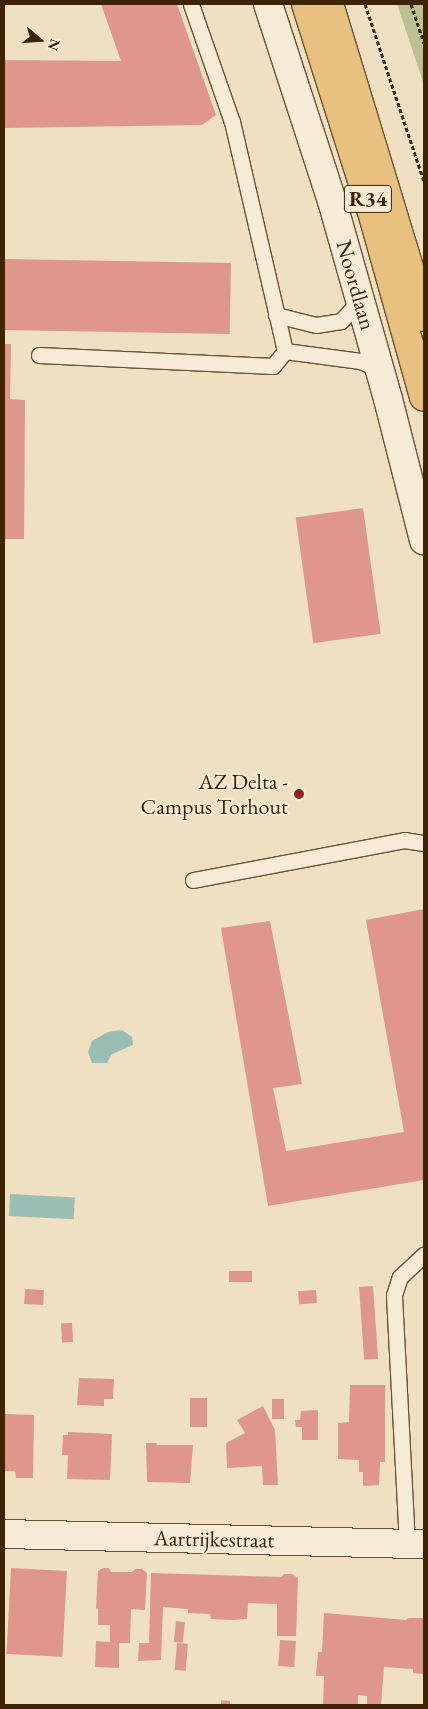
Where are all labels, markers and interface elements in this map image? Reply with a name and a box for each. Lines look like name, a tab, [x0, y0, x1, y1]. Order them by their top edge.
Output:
north arrow	[15, 15, 65, 65]
text: N	[44, 36, 65, 53]
road number: R34	[343, 180, 393, 218]
street label: Noordlaan	[331, 237, 381, 333]
place label: AZ Delta - Campus Torhout	[141, 768, 288, 819]
marker: AZ Delta - Campus Torhout	[292, 787, 306, 801]
street label: Aartrijkestraat	[153, 1525, 275, 1553]

